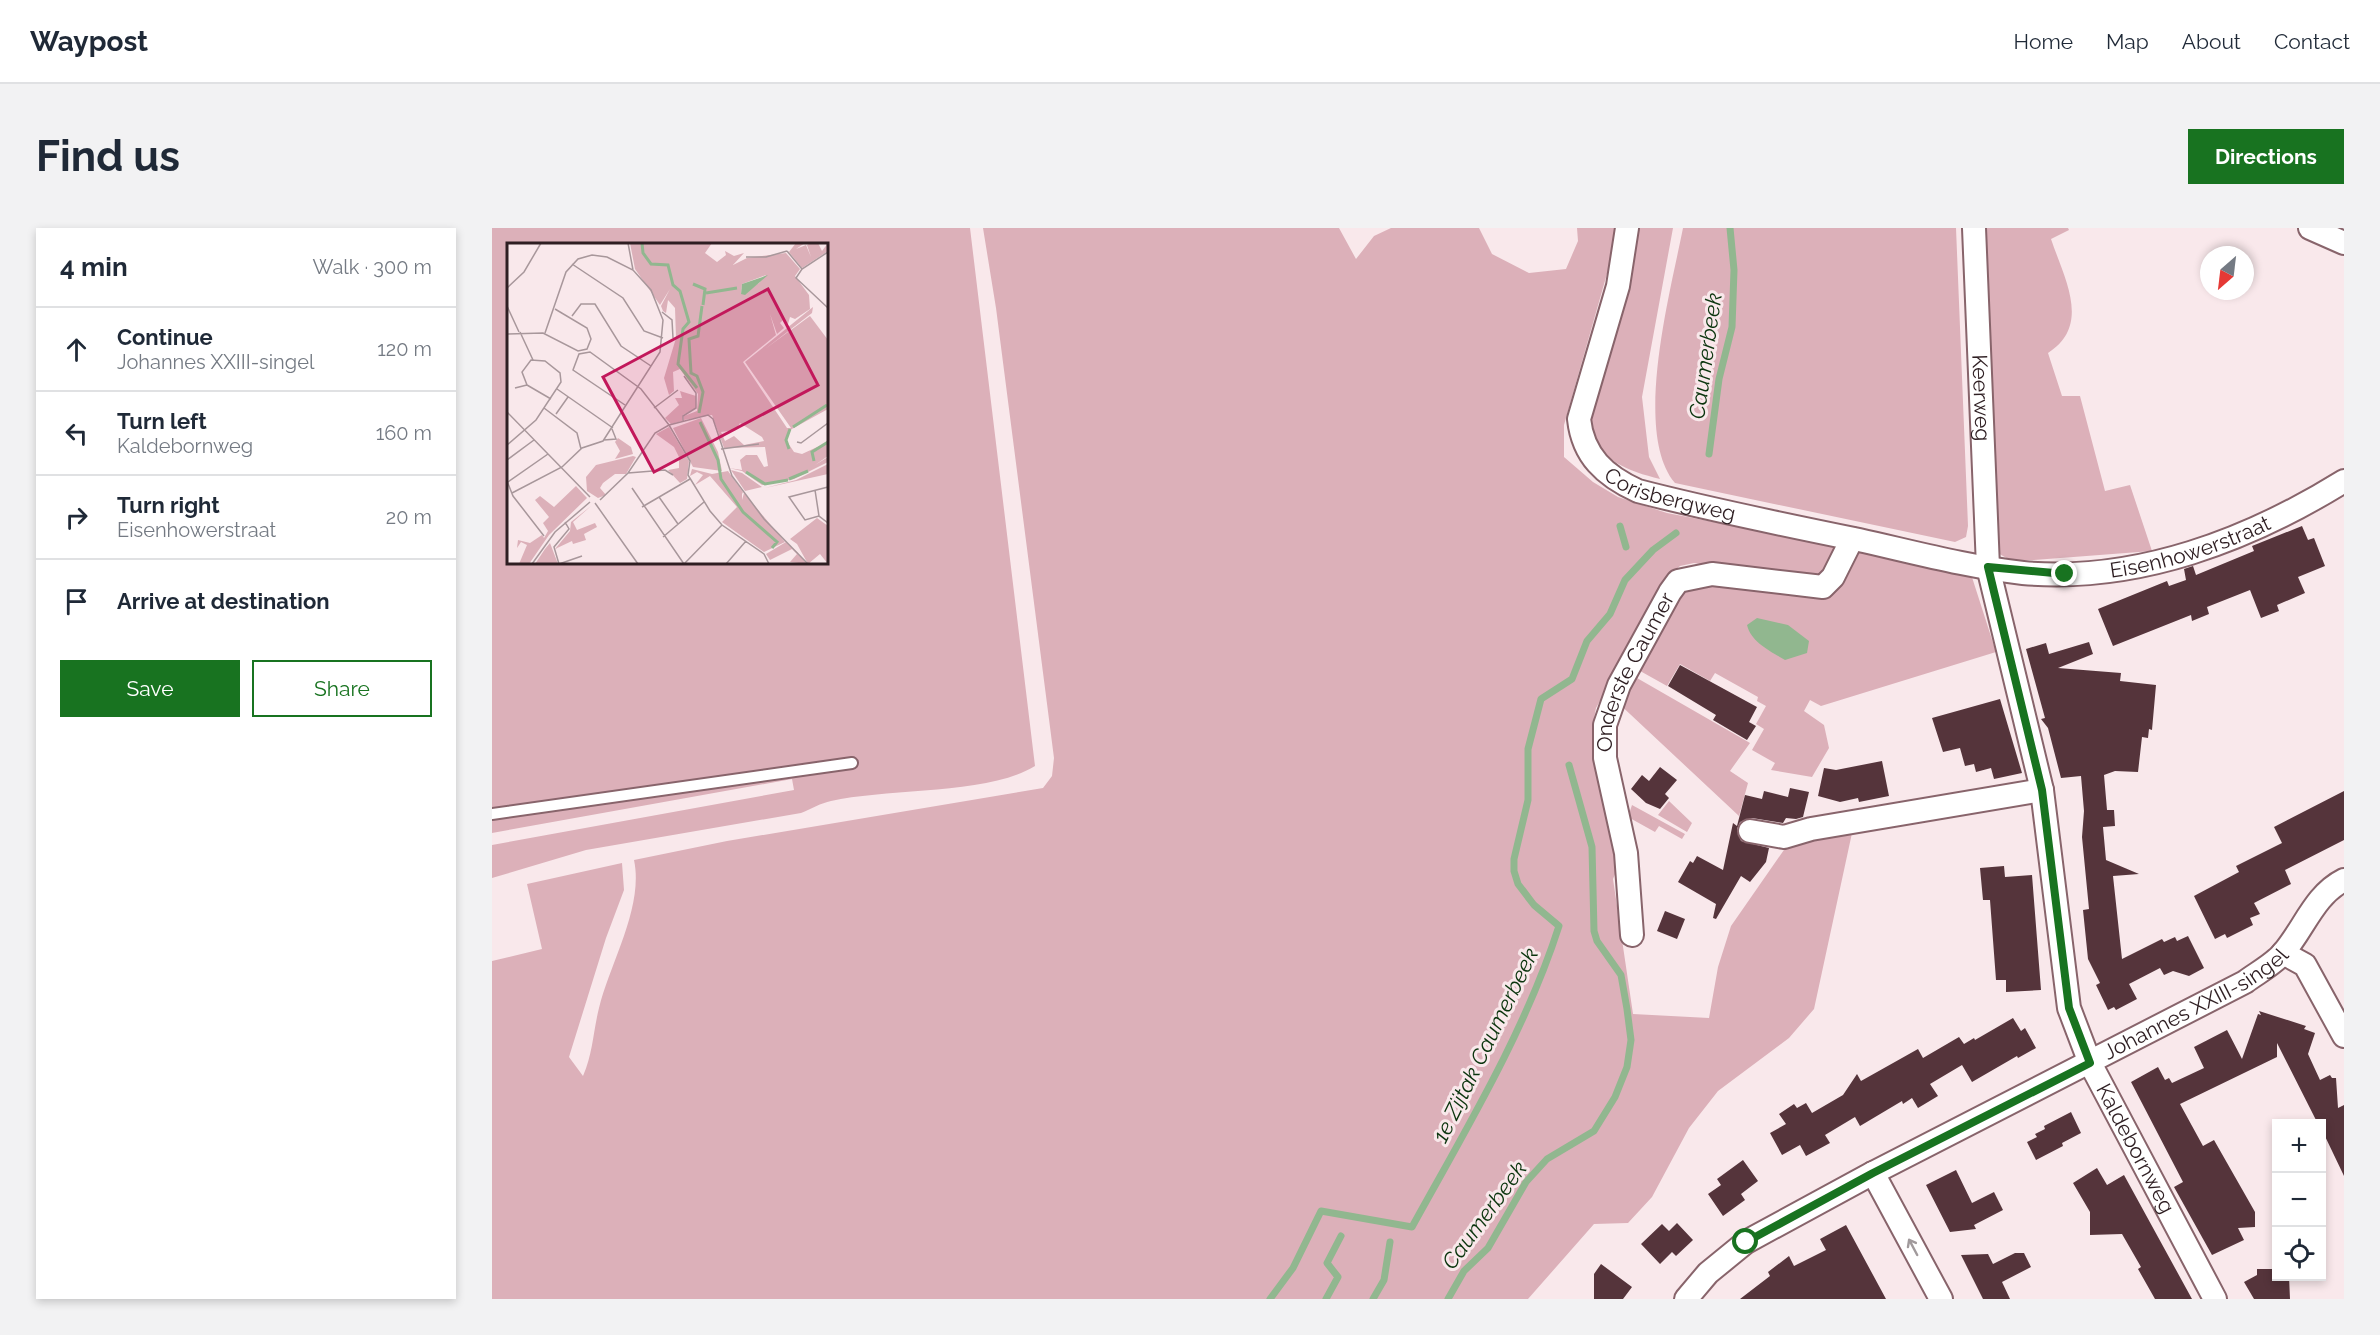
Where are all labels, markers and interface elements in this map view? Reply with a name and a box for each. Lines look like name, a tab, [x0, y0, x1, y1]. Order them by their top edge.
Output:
text: Waypost	[30, 25, 148, 58]
text: Home	[2014, 29, 2073, 54]
text: Map	[2106, 29, 2149, 54]
text: About	[2182, 29, 2241, 54]
text: Contact	[2274, 29, 2350, 54]
button: Directions	[2188, 129, 2344, 184]
text: Find us	[36, 132, 180, 181]
inset map	[507, 243, 828, 564]
north arrow	[2200, 246, 2254, 300]
text: 4 min	[60, 252, 128, 282]
text: Walk · 300 m	[313, 255, 432, 279]
water label: Caumerbeek	[1683, 291, 1727, 421]
text: Continue	[117, 324, 213, 350]
icon: ahead	[60, 333, 93, 366]
text: 120 m	[377, 337, 432, 361]
text: Johannes XXIII-singel	[117, 350, 314, 374]
street label: Keerweg	[1967, 354, 1996, 442]
text: Turn left	[117, 408, 207, 434]
icon: left	[60, 417, 93, 450]
text: 160 m	[376, 421, 432, 445]
text: Kaldebornweg	[117, 434, 253, 458]
street label: Corisbergweg	[1600, 462, 1738, 526]
text: Turn right	[117, 492, 220, 518]
icon: right	[60, 501, 93, 534]
text: 20 m	[386, 505, 432, 529]
street label: Eisenhowerstraat	[2108, 510, 2274, 583]
text: Eisenhowerstraat	[117, 518, 276, 542]
route end	[2051, 560, 2077, 586]
icon: arrive	[60, 585, 93, 618]
street label: Onderste Caumer	[1592, 587, 1680, 752]
text: Arrive at destination	[117, 588, 330, 614]
button: Save	[60, 660, 240, 717]
button: Share	[252, 660, 432, 717]
water label: 1e Zijtak Caumerbeek	[1427, 943, 1544, 1147]
street label: Johannes XXIII-singel	[2099, 943, 2294, 1065]
street label: Kaldebornweg	[2091, 1079, 2180, 1217]
map controls	[2272, 1119, 2326, 1281]
button: +	[2272, 1119, 2326, 1173]
water label: Caumerbeek	[1436, 1156, 1532, 1274]
button: −	[2272, 1173, 2326, 1227]
button: locate	[2272, 1227, 2326, 1281]
route start	[1732, 1228, 1758, 1254]
one-way arrow	[1907, 1239, 1918, 1257]

